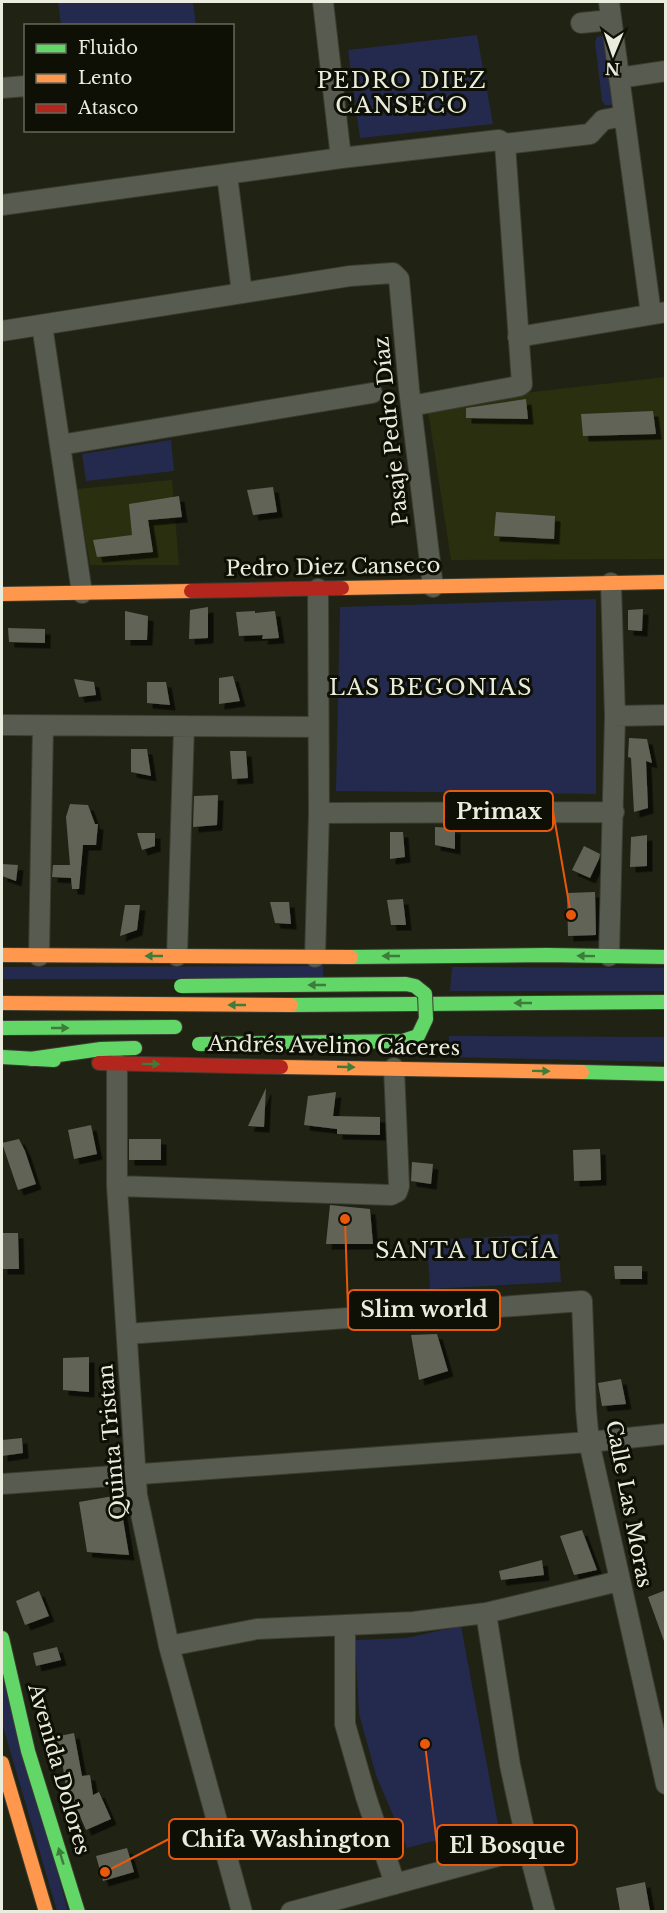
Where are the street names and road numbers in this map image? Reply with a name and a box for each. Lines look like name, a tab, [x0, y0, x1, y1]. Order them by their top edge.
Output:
street label: Pasaje Pedro Díaz	[368, 335, 414, 527]
street label: Pedro Diez Canseco	[226, 552, 440, 582]
street label: Andrés Avelino Cáceres	[207, 1031, 460, 1061]
street label: Quinta Tristan	[92, 1363, 132, 1521]
street label: Calle Las Moras	[600, 1418, 658, 1590]
street label: Avenida Dolores	[22, 1679, 96, 1858]

